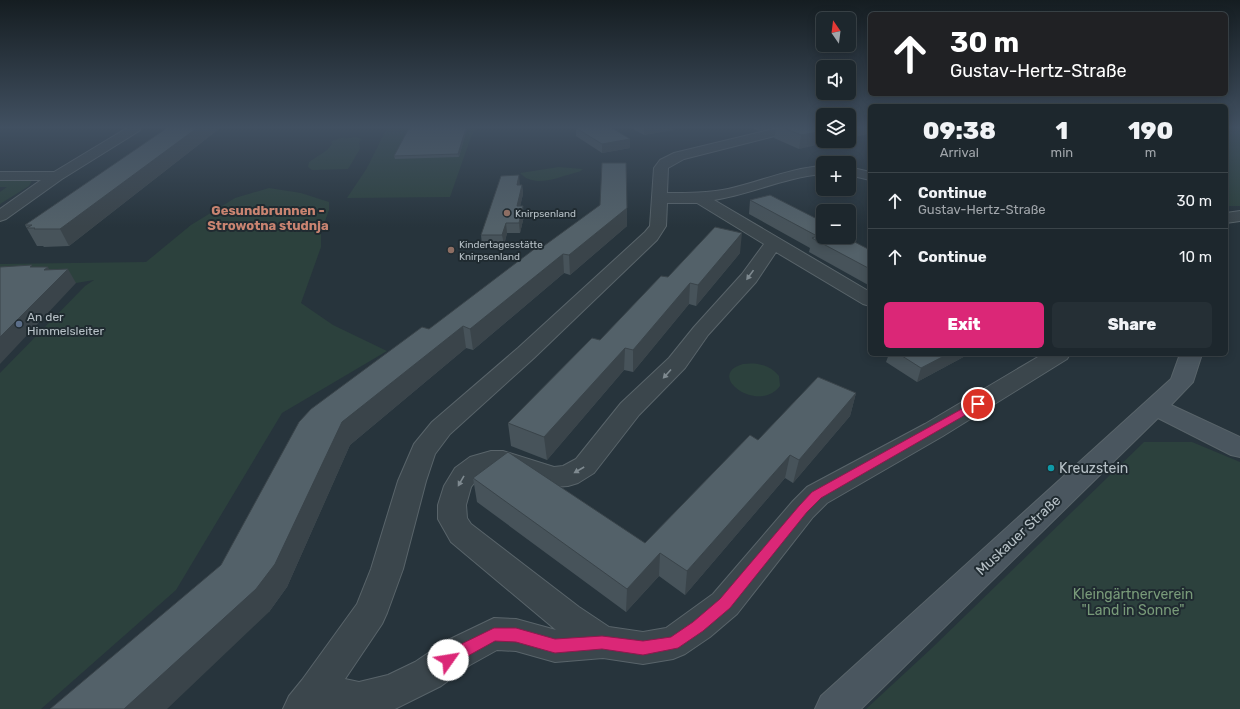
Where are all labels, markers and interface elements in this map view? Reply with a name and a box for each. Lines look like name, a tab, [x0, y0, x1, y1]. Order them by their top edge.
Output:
north arrow	[816, 12, 856, 52]
map controls	[816, 12, 856, 244]
text: 30 m	[950, 26, 1019, 59]
icon: ahead	[884, 28, 936, 80]
button: sound	[816, 60, 856, 100]
text: Gustav-Hertz-Straße	[950, 60, 1127, 82]
button: layers	[816, 108, 856, 148]
text: 09:38	[923, 117, 996, 145]
text: 1	[1056, 117, 1068, 145]
text: 190	[1128, 117, 1173, 145]
text: Arrival	[940, 145, 979, 160]
text: min	[1051, 145, 1073, 160]
text: m	[1145, 145, 1156, 160]
button: +	[816, 156, 856, 196]
text: Continue	[918, 184, 987, 202]
icon: ahead	[884, 190, 906, 212]
text: 30 m	[1176, 192, 1212, 210]
text: Gustav-Hertz-Straße	[918, 202, 1046, 217]
district label: Gesundbrunnen - Strowotna studnja	[207, 203, 329, 233]
button: −	[816, 204, 856, 244]
marker: Knirpsenland	[502, 208, 512, 218]
place label: Knirpsenland	[515, 208, 576, 220]
place label: Kindertagesstätte Knirpsenland	[459, 239, 543, 263]
marker: Kindertagesstätte Knirpsenland	[446, 245, 456, 255]
icon: ahead	[884, 246, 906, 268]
text: Continue	[918, 248, 987, 266]
text: 10 m	[1179, 248, 1212, 266]
one-way arrow	[746, 270, 755, 281]
button: Exit	[884, 302, 1044, 348]
button: Share	[1052, 302, 1212, 348]
place label: An der Himmelsleiter	[27, 310, 105, 338]
marker: An der Himmelsleiter	[14, 319, 24, 329]
one-way arrow	[662, 369, 671, 380]
pin	[961, 387, 995, 421]
icon: arrive	[967, 393, 989, 415]
place label: Kreuzstein	[1059, 460, 1128, 477]
marker: Kreuzstein	[1046, 463, 1056, 473]
one-way arrow	[573, 466, 585, 473]
one-way arrow	[457, 475, 464, 487]
street label: Muskauer Straße	[973, 492, 1064, 579]
park label: Kleingärtnerverein "Land in Sonne"	[1073, 586, 1193, 619]
position arrow	[427, 639, 469, 681]

